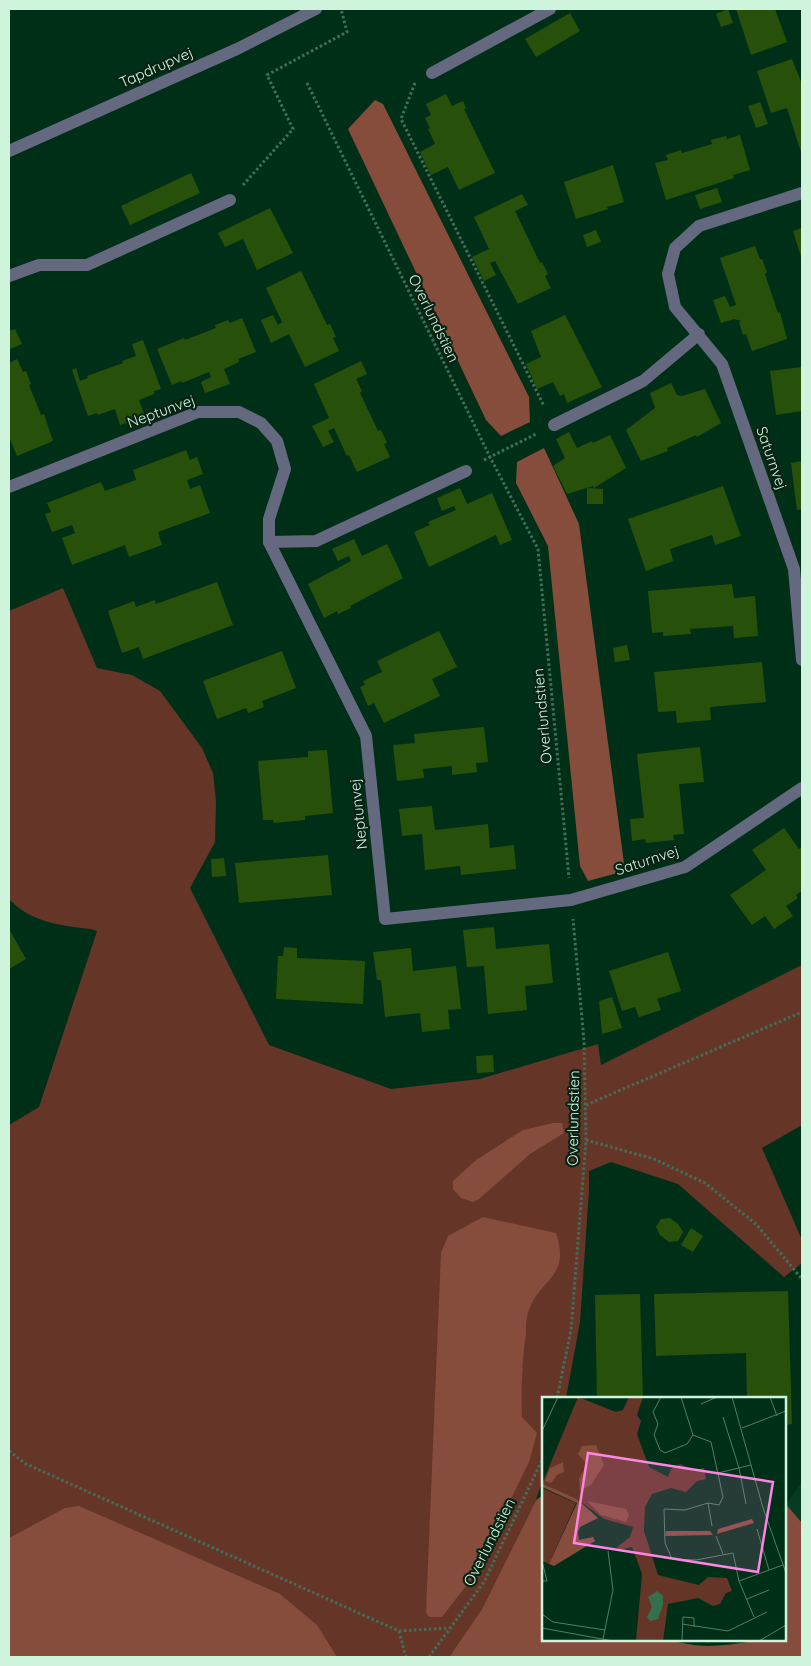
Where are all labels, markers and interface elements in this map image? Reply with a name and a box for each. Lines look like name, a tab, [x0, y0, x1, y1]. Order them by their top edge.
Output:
street label: Tapdrupvej	[116, 42, 196, 92]
street label: Overlundstien	[404, 271, 464, 365]
street label: Neptunvej	[124, 390, 198, 432]
street label: Saturnvej	[752, 424, 792, 492]
street label: Overlundstien	[528, 667, 556, 765]
street label: Neptunvej	[345, 778, 371, 850]
street label: Saturnvej	[613, 841, 681, 879]
street label: Overlundstien	[563, 1070, 583, 1166]
inset map	[542, 1397, 786, 1641]
street label: Overlundstien	[459, 1495, 519, 1589]

